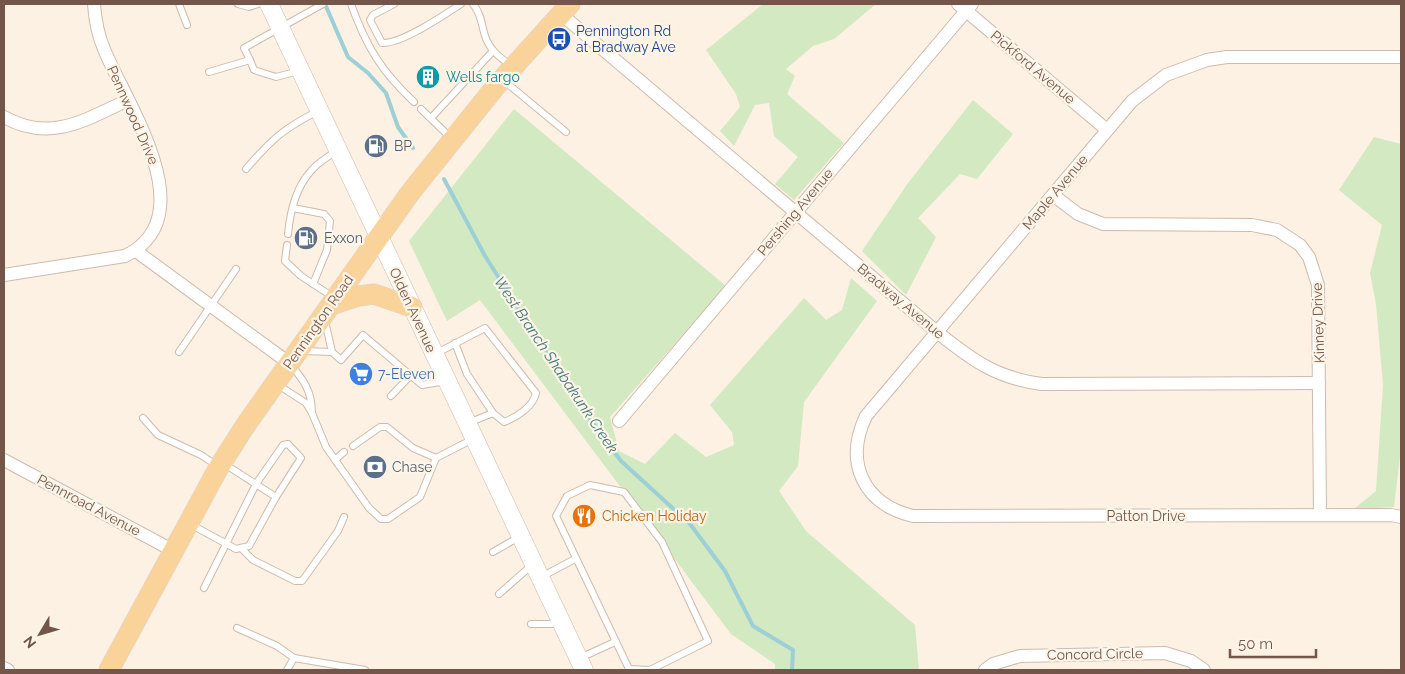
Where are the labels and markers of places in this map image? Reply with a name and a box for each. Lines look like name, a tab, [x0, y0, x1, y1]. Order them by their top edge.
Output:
place label: Pennington Rd at Bradway Ave	[576, 23, 676, 55]
bus stop icon: Pennington Rd at Bradway Ave	[546, 26, 572, 52]
building icon: Wells fargo	[415, 64, 441, 90]
place label: Wells fargo	[446, 69, 520, 85]
fuel station icon: BP	[363, 133, 389, 159]
place label: BP	[394, 138, 412, 154]
fuel station icon: Exxon	[293, 225, 319, 251]
place label: Exxon	[324, 230, 363, 246]
supermarket icon: 7-Eleven	[348, 361, 374, 387]
place label: 7-Eleven	[378, 366, 435, 382]
bank icon: Chase	[362, 454, 388, 480]
place label: Chase	[392, 459, 432, 475]
restaurant icon: Chicken Holiday	[571, 503, 597, 529]
place label: Chicken Holiday	[602, 508, 707, 524]

